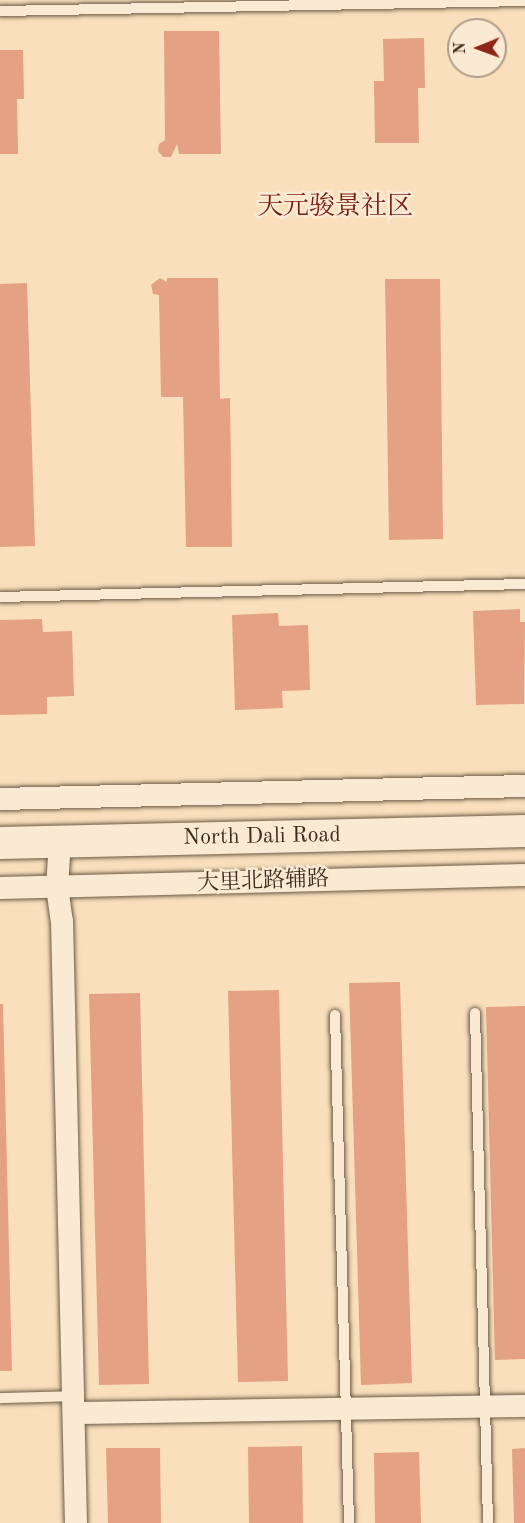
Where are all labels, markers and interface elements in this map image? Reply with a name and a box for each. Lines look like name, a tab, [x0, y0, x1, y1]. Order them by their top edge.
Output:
north arrow	[447, 18, 507, 78]
text: N	[453, 42, 469, 55]
district label: 天元骏景社区	[257, 192, 413, 224]
street label: North Dali Road	[183, 822, 341, 852]
street label: 大里北路辅路	[197, 867, 329, 897]

